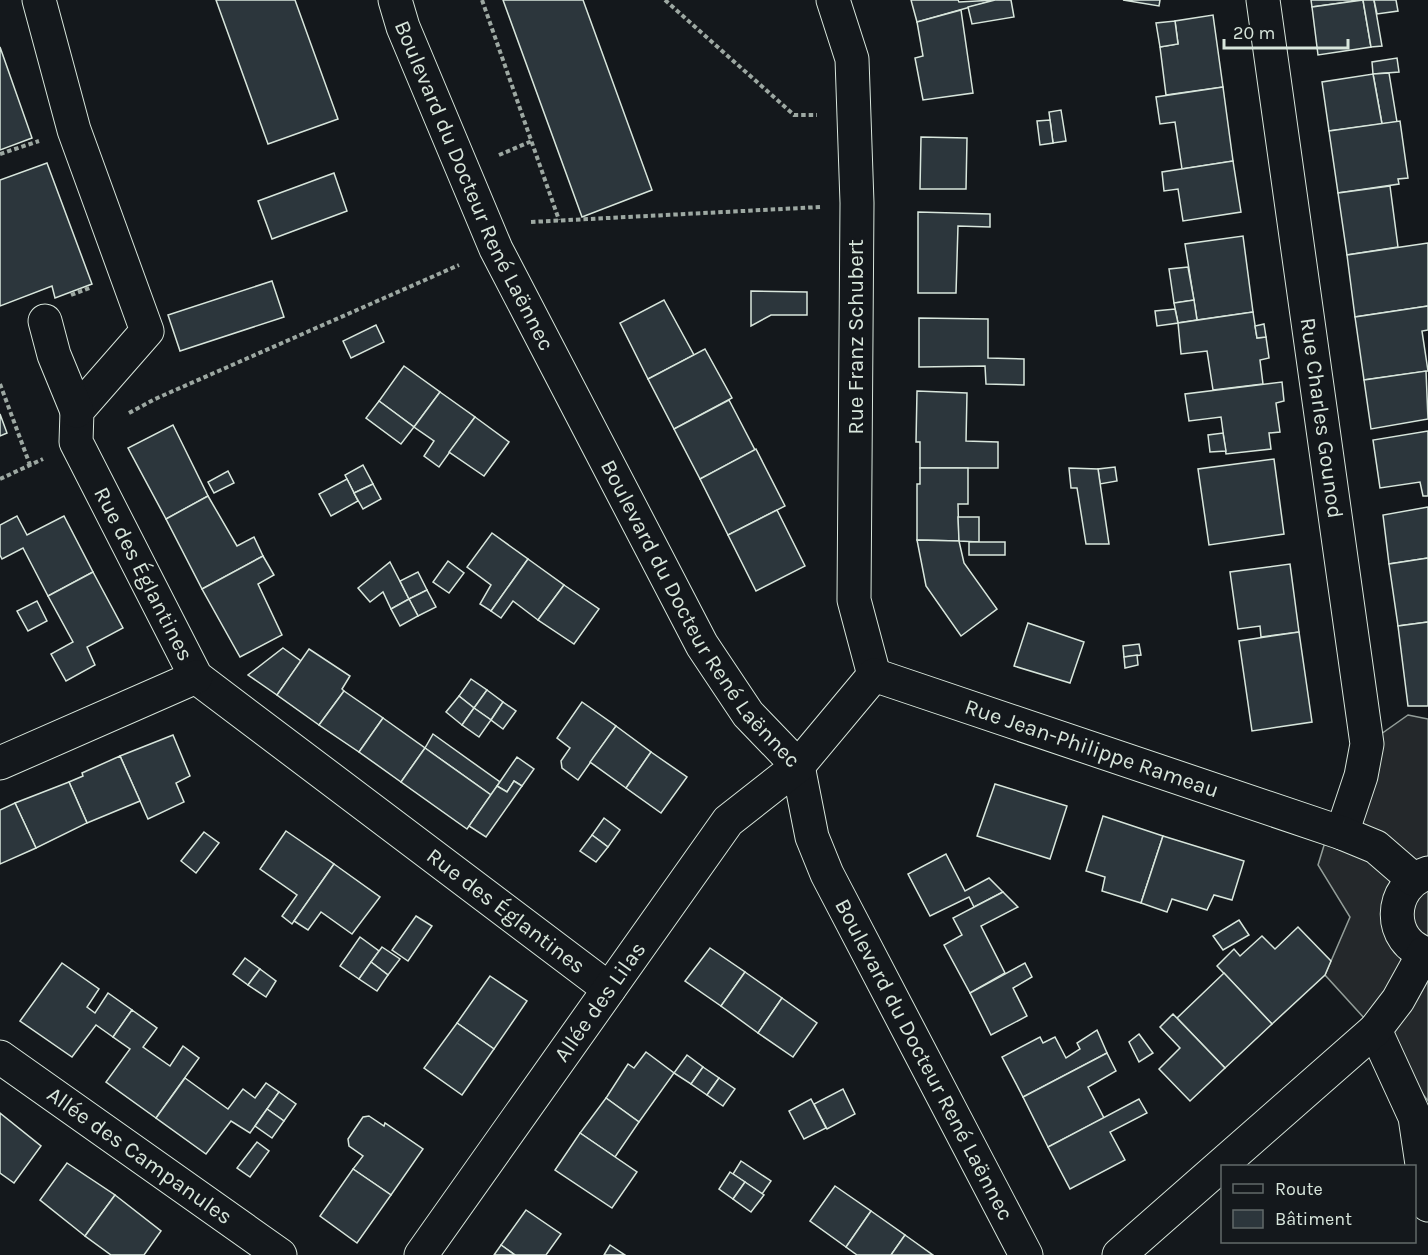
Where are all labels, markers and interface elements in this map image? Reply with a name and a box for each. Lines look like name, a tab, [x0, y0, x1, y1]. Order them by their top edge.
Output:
scale bar	[1224, 12, 1348, 50]
street label: Boulevard du Docteur René Laënnec	[389, 17, 560, 355]
text: 20 m	[1233, 22, 1275, 44]
street label: Rue Franz Schubert	[843, 239, 869, 435]
street label: Rue Charles Gounod	[1295, 316, 1348, 520]
street label: Boulevard du Docteur René Laënnec	[595, 456, 805, 773]
street label: Rue des Églantines	[88, 483, 199, 665]
street label: Rue Jean-Philippe Rameau	[961, 694, 1222, 803]
street label: Rue des Églantines	[421, 843, 590, 979]
street label: Boulevard du Docteur René Laënnec	[829, 894, 1019, 1225]
street label: Allée des Lilas	[549, 937, 651, 1067]
street label: Allée des Campanules	[42, 1081, 237, 1230]
legend	[1221, 1165, 1416, 1243]
text: Route	[1275, 1178, 1323, 1200]
text: Bâtiment	[1275, 1208, 1352, 1230]

